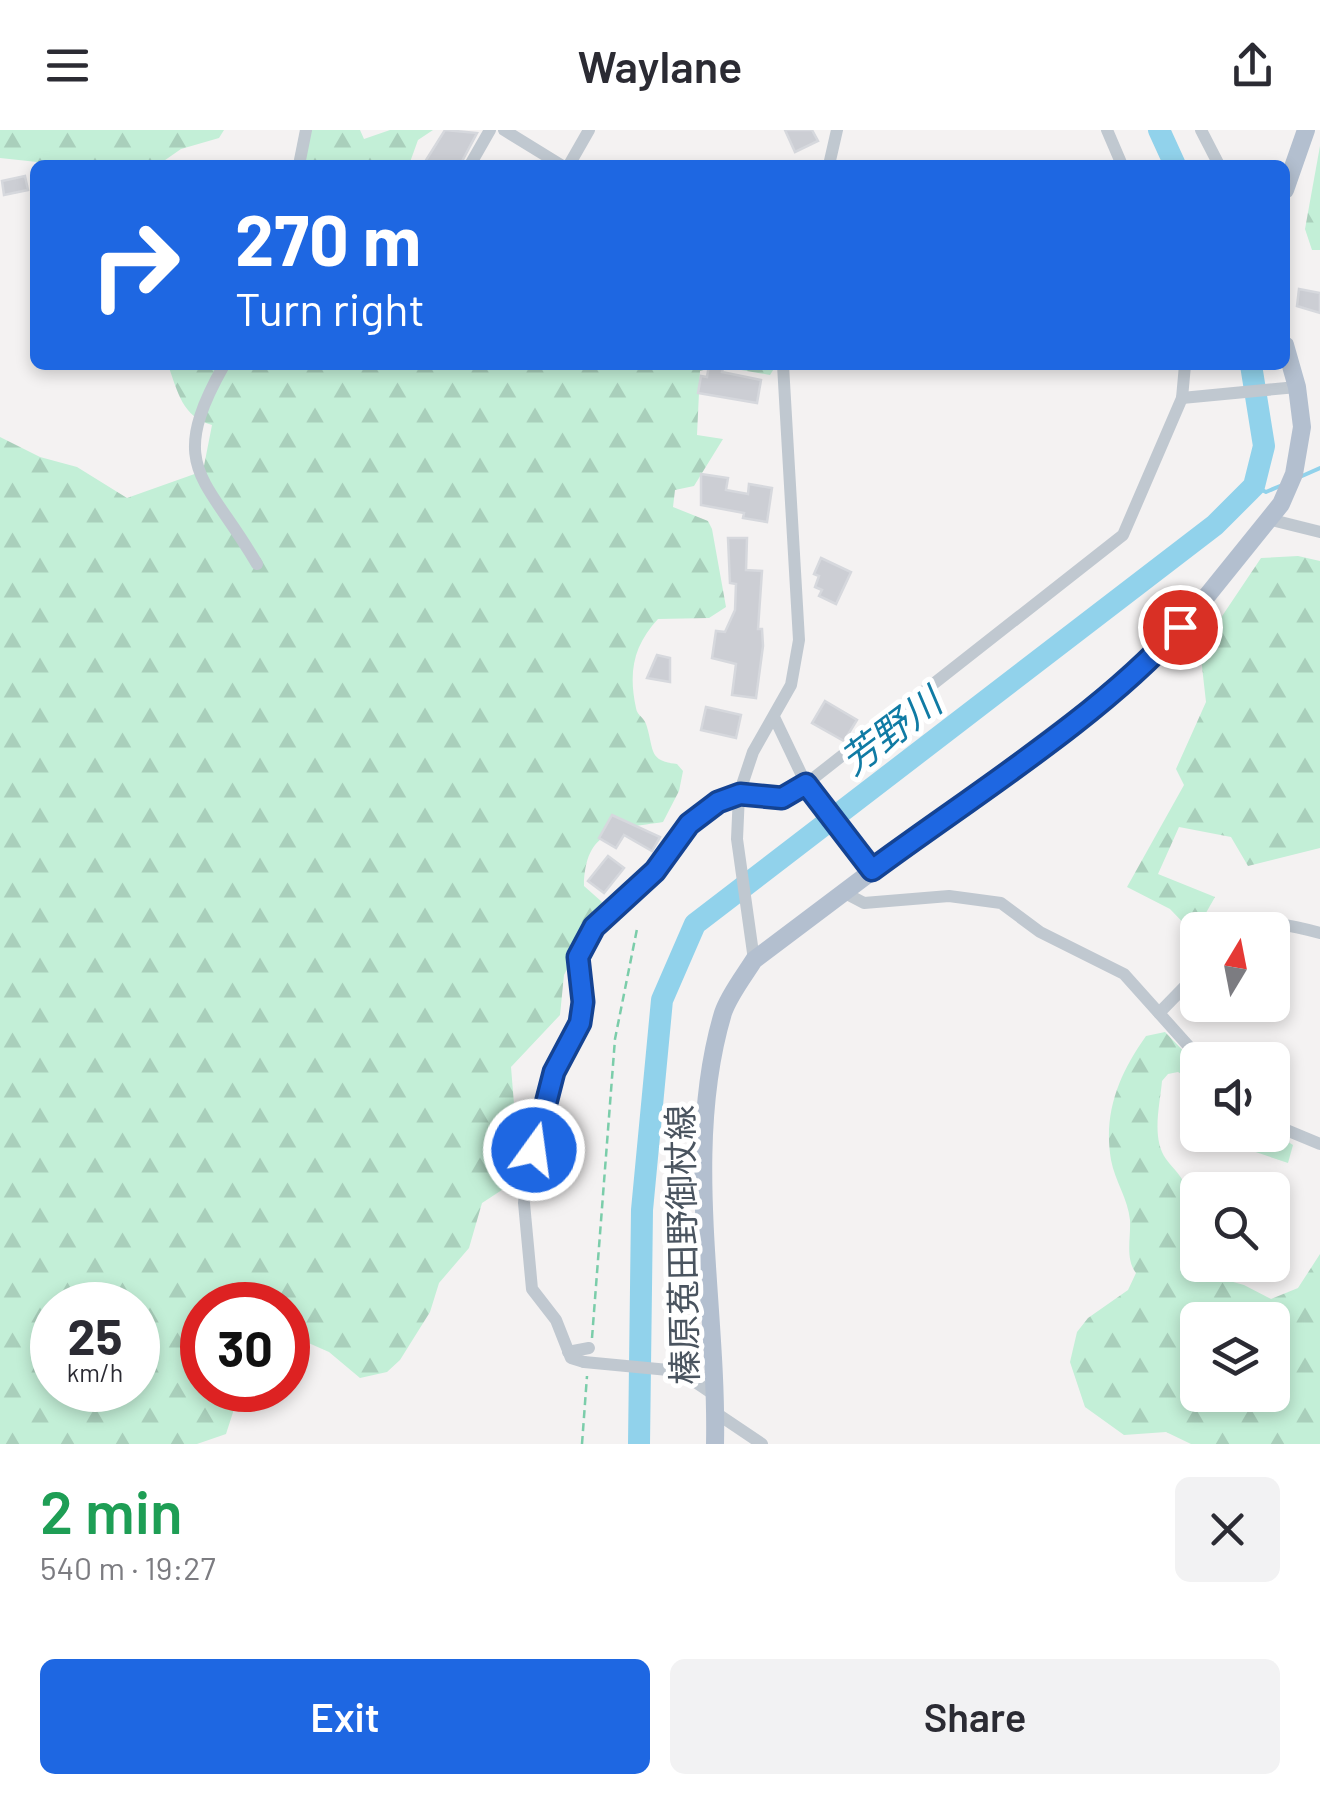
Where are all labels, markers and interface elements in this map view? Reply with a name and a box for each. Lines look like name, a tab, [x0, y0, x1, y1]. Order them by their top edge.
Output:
icon: menu	[40, 38, 95, 93]
text: Waylane	[578, 38, 742, 92]
icon: share	[1225, 38, 1280, 93]
text: 270 m	[235, 196, 421, 280]
icon: right	[70, 200, 200, 330]
text: Turn right	[235, 281, 425, 335]
pin	[1138, 585, 1223, 670]
icon: arrive	[1153, 600, 1208, 655]
water label: 芳野川	[831, 675, 953, 783]
north arrow	[1180, 912, 1290, 1022]
map controls	[1180, 912, 1290, 1412]
button: sound	[1180, 1042, 1290, 1152]
position arrow	[482, 1098, 586, 1202]
street label: 榛原菟田野御杖線	[658, 1105, 704, 1385]
button: search	[1180, 1172, 1290, 1282]
speed limit sign: 30	[180, 1282, 310, 1412]
button: layers	[1180, 1302, 1290, 1412]
text: 25	[68, 1305, 122, 1365]
text: km/h	[67, 1357, 123, 1387]
text: 2 min	[40, 1474, 183, 1546]
button: close	[1175, 1477, 1280, 1582]
text: 540 m · 19:27	[40, 1548, 216, 1586]
button: Exit	[40, 1659, 650, 1774]
button: Share	[670, 1659, 1280, 1774]

